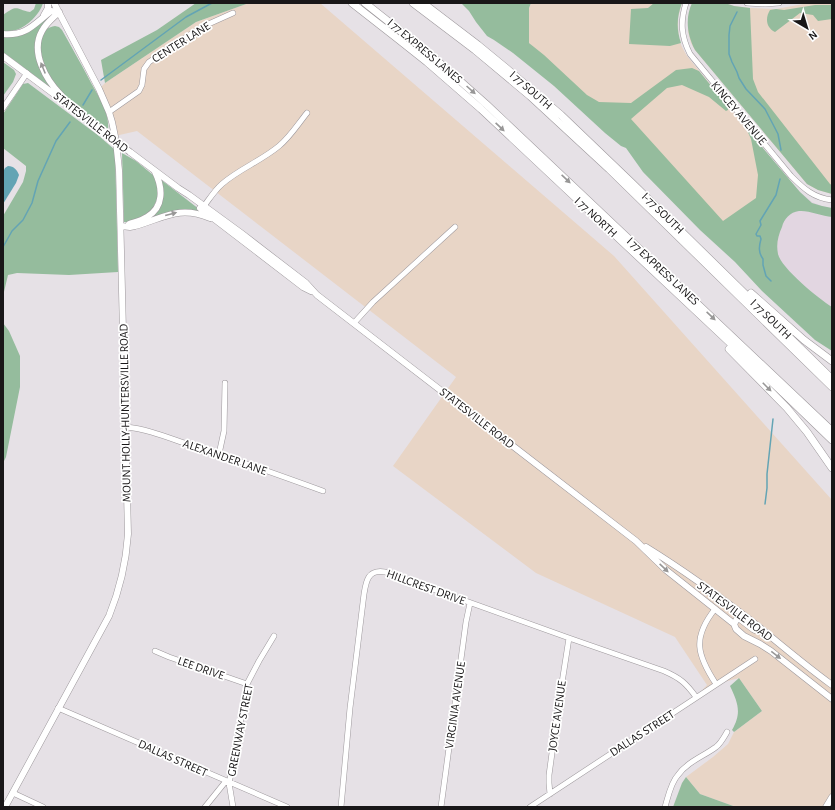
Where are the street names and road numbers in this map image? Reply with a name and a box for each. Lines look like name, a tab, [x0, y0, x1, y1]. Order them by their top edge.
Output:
street label: I 77 EXPRESS LANES	[385, 16, 465, 86]
street label: CENTER LANE	[150, 19, 212, 65]
street label: I 77 SOUTH	[507, 68, 555, 112]
street label: KINCEY AVENUE	[709, 79, 769, 147]
street label: STATESVILLE ROAD	[52, 89, 131, 155]
street label: I-77 SOUTH	[640, 190, 686, 236]
street label: I 77 NORTH	[572, 195, 620, 239]
street label: I 77 EXPRESS LANES	[625, 235, 702, 308]
street label: I 77 SOUTH	[748, 297, 794, 341]
street label: MOUNT HOLLY-HUNTERSVILLE ROAD	[117, 323, 133, 502]
street label: STATESVILLE ROAD	[438, 385, 517, 451]
street label: ALEXANDER LANE	[181, 437, 269, 477]
street label: HILLCREST DRIVE	[385, 567, 467, 607]
street label: STATESVILLE ROAD	[695, 579, 775, 643]
street label: LEE DRIVE	[176, 654, 226, 682]
street label: VIRGINIA AVENUE	[443, 660, 467, 749]
street label: JOYCE AVENUE	[546, 680, 568, 752]
street label: GREENWAY STREET	[225, 683, 255, 777]
street label: DALLAS STREET	[607, 708, 677, 758]
street label: DALLAS STREET	[137, 737, 210, 779]

